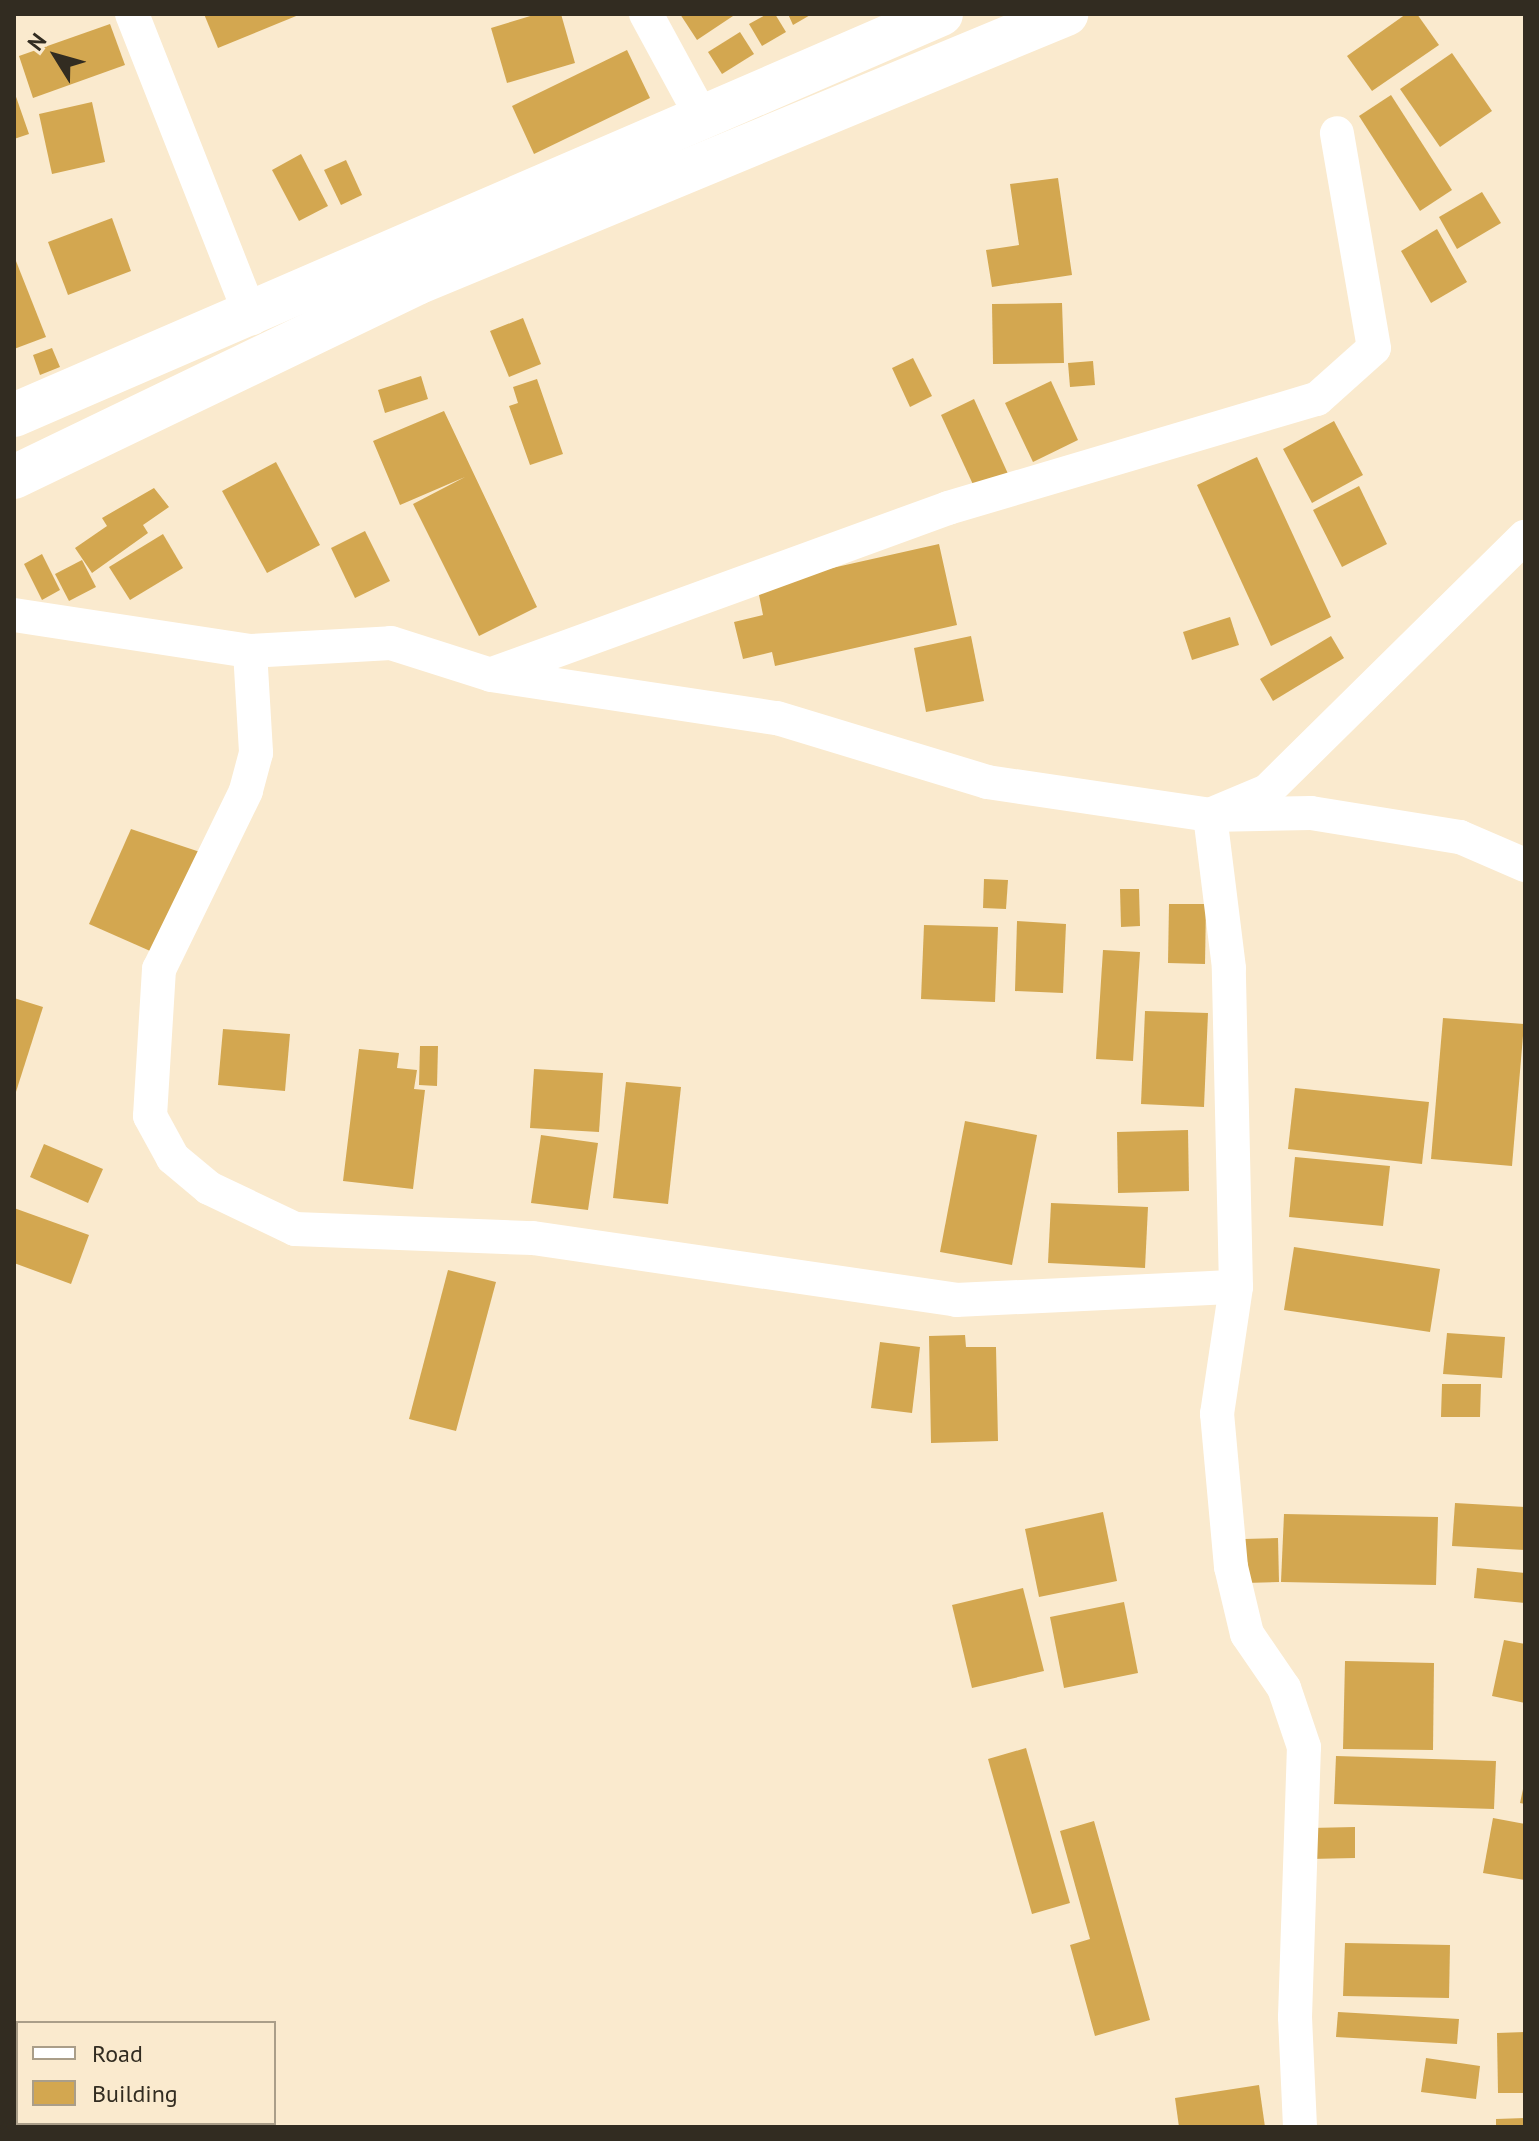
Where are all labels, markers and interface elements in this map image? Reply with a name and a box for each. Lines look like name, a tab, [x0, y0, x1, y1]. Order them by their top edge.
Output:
north arrow	[16, 16, 96, 96]
text: N	[21, 27, 52, 56]
legend	[16, 2021, 276, 2125]
text: Road	[92, 2038, 143, 2069]
text: Building	[92, 2078, 178, 2109]

